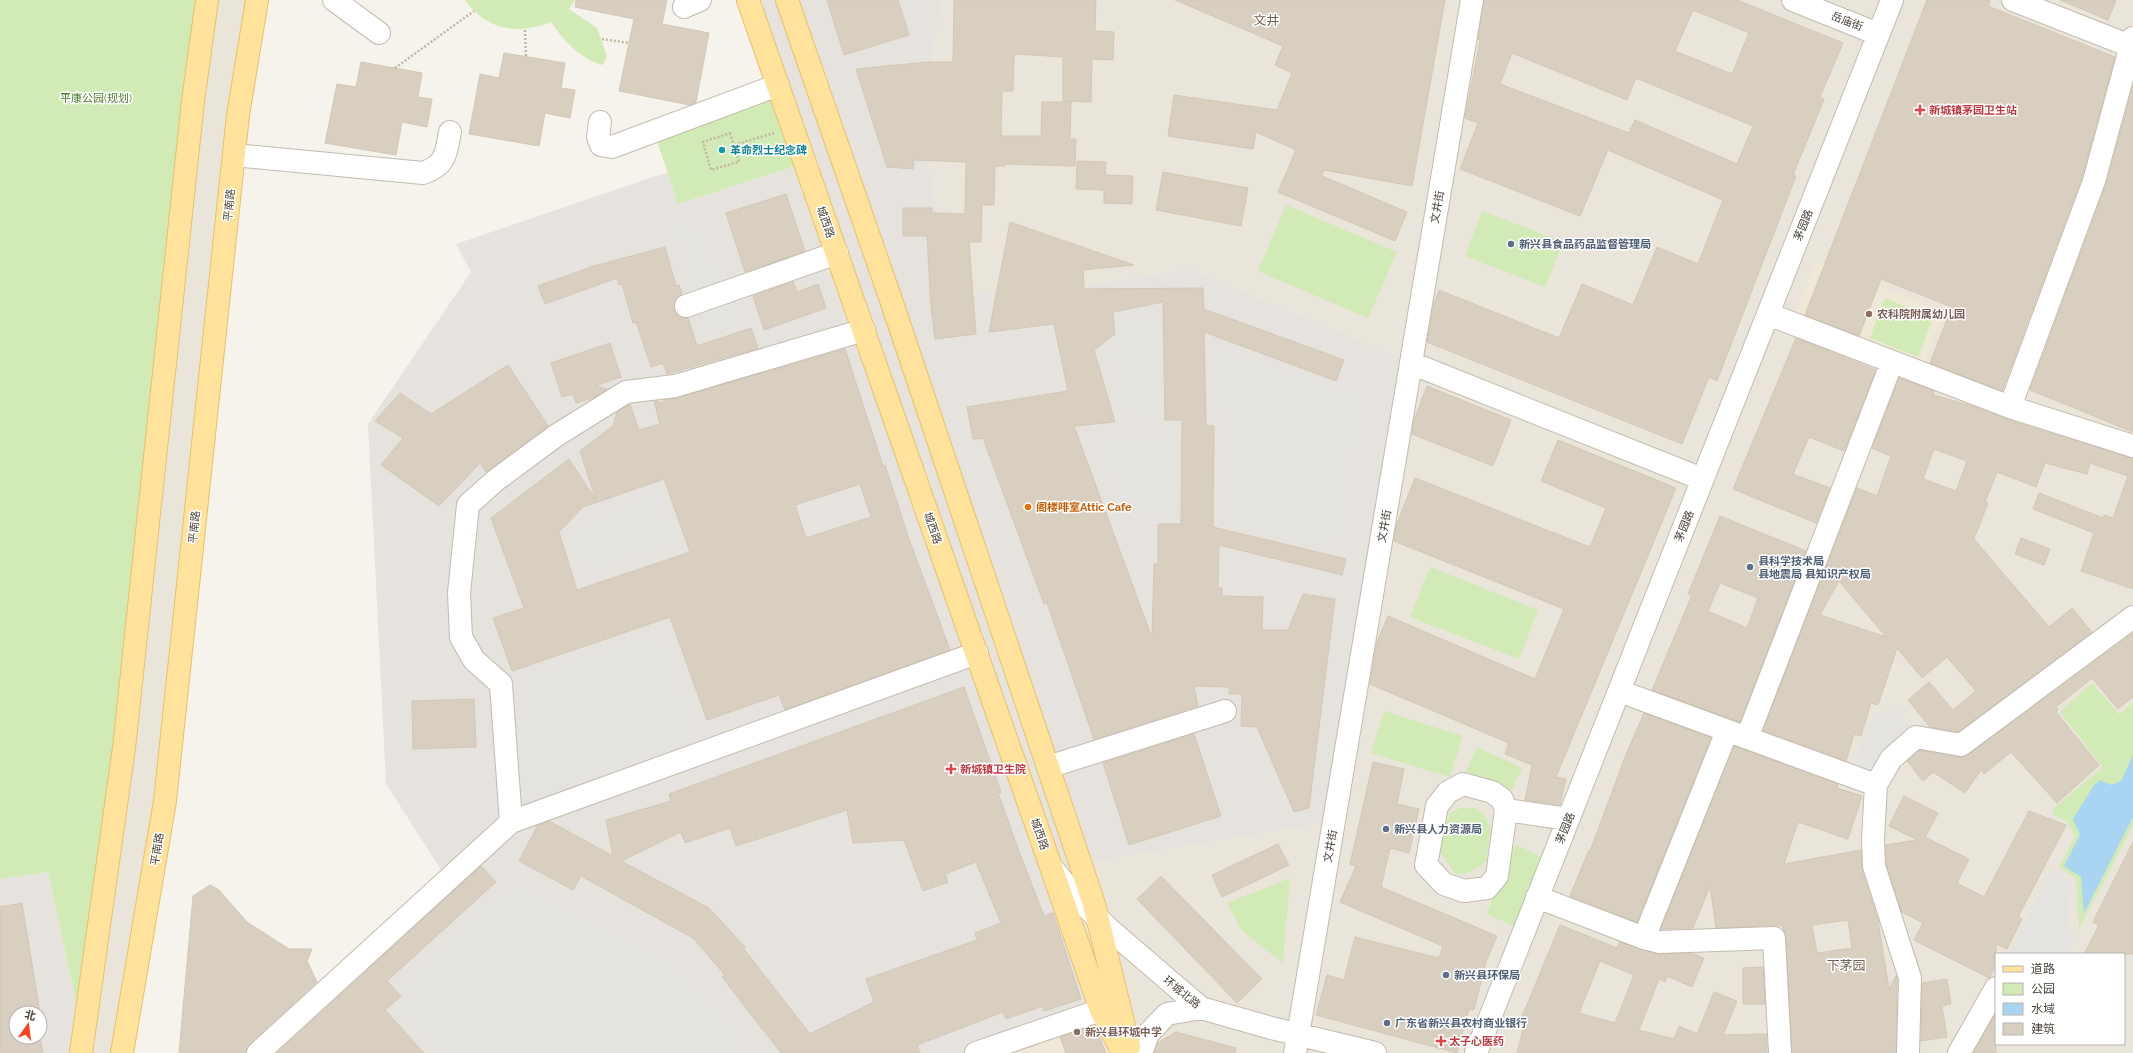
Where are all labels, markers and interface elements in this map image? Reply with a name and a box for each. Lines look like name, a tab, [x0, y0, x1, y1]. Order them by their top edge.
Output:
street label: 岳庙街	[1829, 9, 1865, 33]
district label: 文井	[1253, 13, 1279, 28]
park label: 平康公园(规划)	[60, 92, 132, 105]
marker: 新城镇茅园卫生站	[1914, 104, 1926, 116]
place label: 新城镇茅园卫生站	[1929, 104, 2017, 117]
place label: 革命烈士纪念碑	[730, 144, 807, 157]
marker: 革命烈士纪念碑	[717, 145, 727, 155]
street label: 平南路	[221, 188, 238, 222]
street label: 文井街	[1428, 190, 1447, 224]
street label: 城西路	[814, 204, 837, 240]
street label: 茅园路	[1791, 207, 1816, 243]
place label: 新兴县食品药品监督管理局	[1519, 238, 1651, 251]
marker: 新兴县食品药品监督管理局	[1506, 239, 1516, 249]
place label: 农科院附属幼儿园	[1877, 308, 1965, 321]
marker: 农科院附属幼儿园	[1864, 309, 1874, 319]
place label: 阁楼啡室Attic Cafe	[1036, 501, 1132, 514]
marker: 阁楼啡室Attic Cafe	[1023, 502, 1033, 512]
street label: 茅园路	[1672, 508, 1697, 544]
street label: 文井街	[1375, 509, 1394, 543]
street label: 平南路	[186, 510, 203, 544]
street label: 城西路	[921, 510, 944, 546]
place label: 县科学技术局 县地震局 县知识产权局	[1758, 555, 1871, 581]
marker: 县科学技术局 县地震局 县知识产权局	[1745, 562, 1755, 572]
marker: 新城镇卫生院	[945, 763, 957, 775]
place label: 新城镇卫生院	[960, 763, 1026, 776]
street label: 茅园路	[1553, 810, 1578, 846]
street label: 城西路	[1028, 816, 1051, 852]
place label: 新兴县人力资源局	[1394, 823, 1482, 836]
marker: 新兴县人力资源局	[1381, 824, 1391, 834]
street label: 文井街	[1321, 829, 1340, 863]
street label: 平南路	[148, 832, 166, 866]
legend	[1995, 953, 2125, 1045]
district label: 下茅园	[1826, 958, 1866, 973]
text: 道路	[2031, 962, 2055, 976]
place label: 新兴县环保局	[1454, 969, 1520, 982]
marker: 新兴县环保局	[1441, 970, 1451, 980]
street label: 环城北路	[1160, 973, 1203, 1011]
text: 公园	[2031, 982, 2055, 996]
text: 水域	[2031, 1002, 2055, 1016]
north arrow	[8, 1005, 48, 1045]
text: 北	[23, 1008, 37, 1023]
place label: 广东省新兴县农村商业银行	[1395, 1017, 1527, 1030]
marker: 广东省新兴县农村商业银行	[1382, 1018, 1392, 1028]
text: 建筑	[2031, 1022, 2055, 1036]
place label: 新兴县环城中学	[1085, 1026, 1162, 1039]
marker: 新兴县环城中学	[1072, 1027, 1082, 1037]
place label: 太子心医药	[1449, 1035, 1504, 1048]
marker: 太子心医药	[1436, 1036, 1446, 1046]

